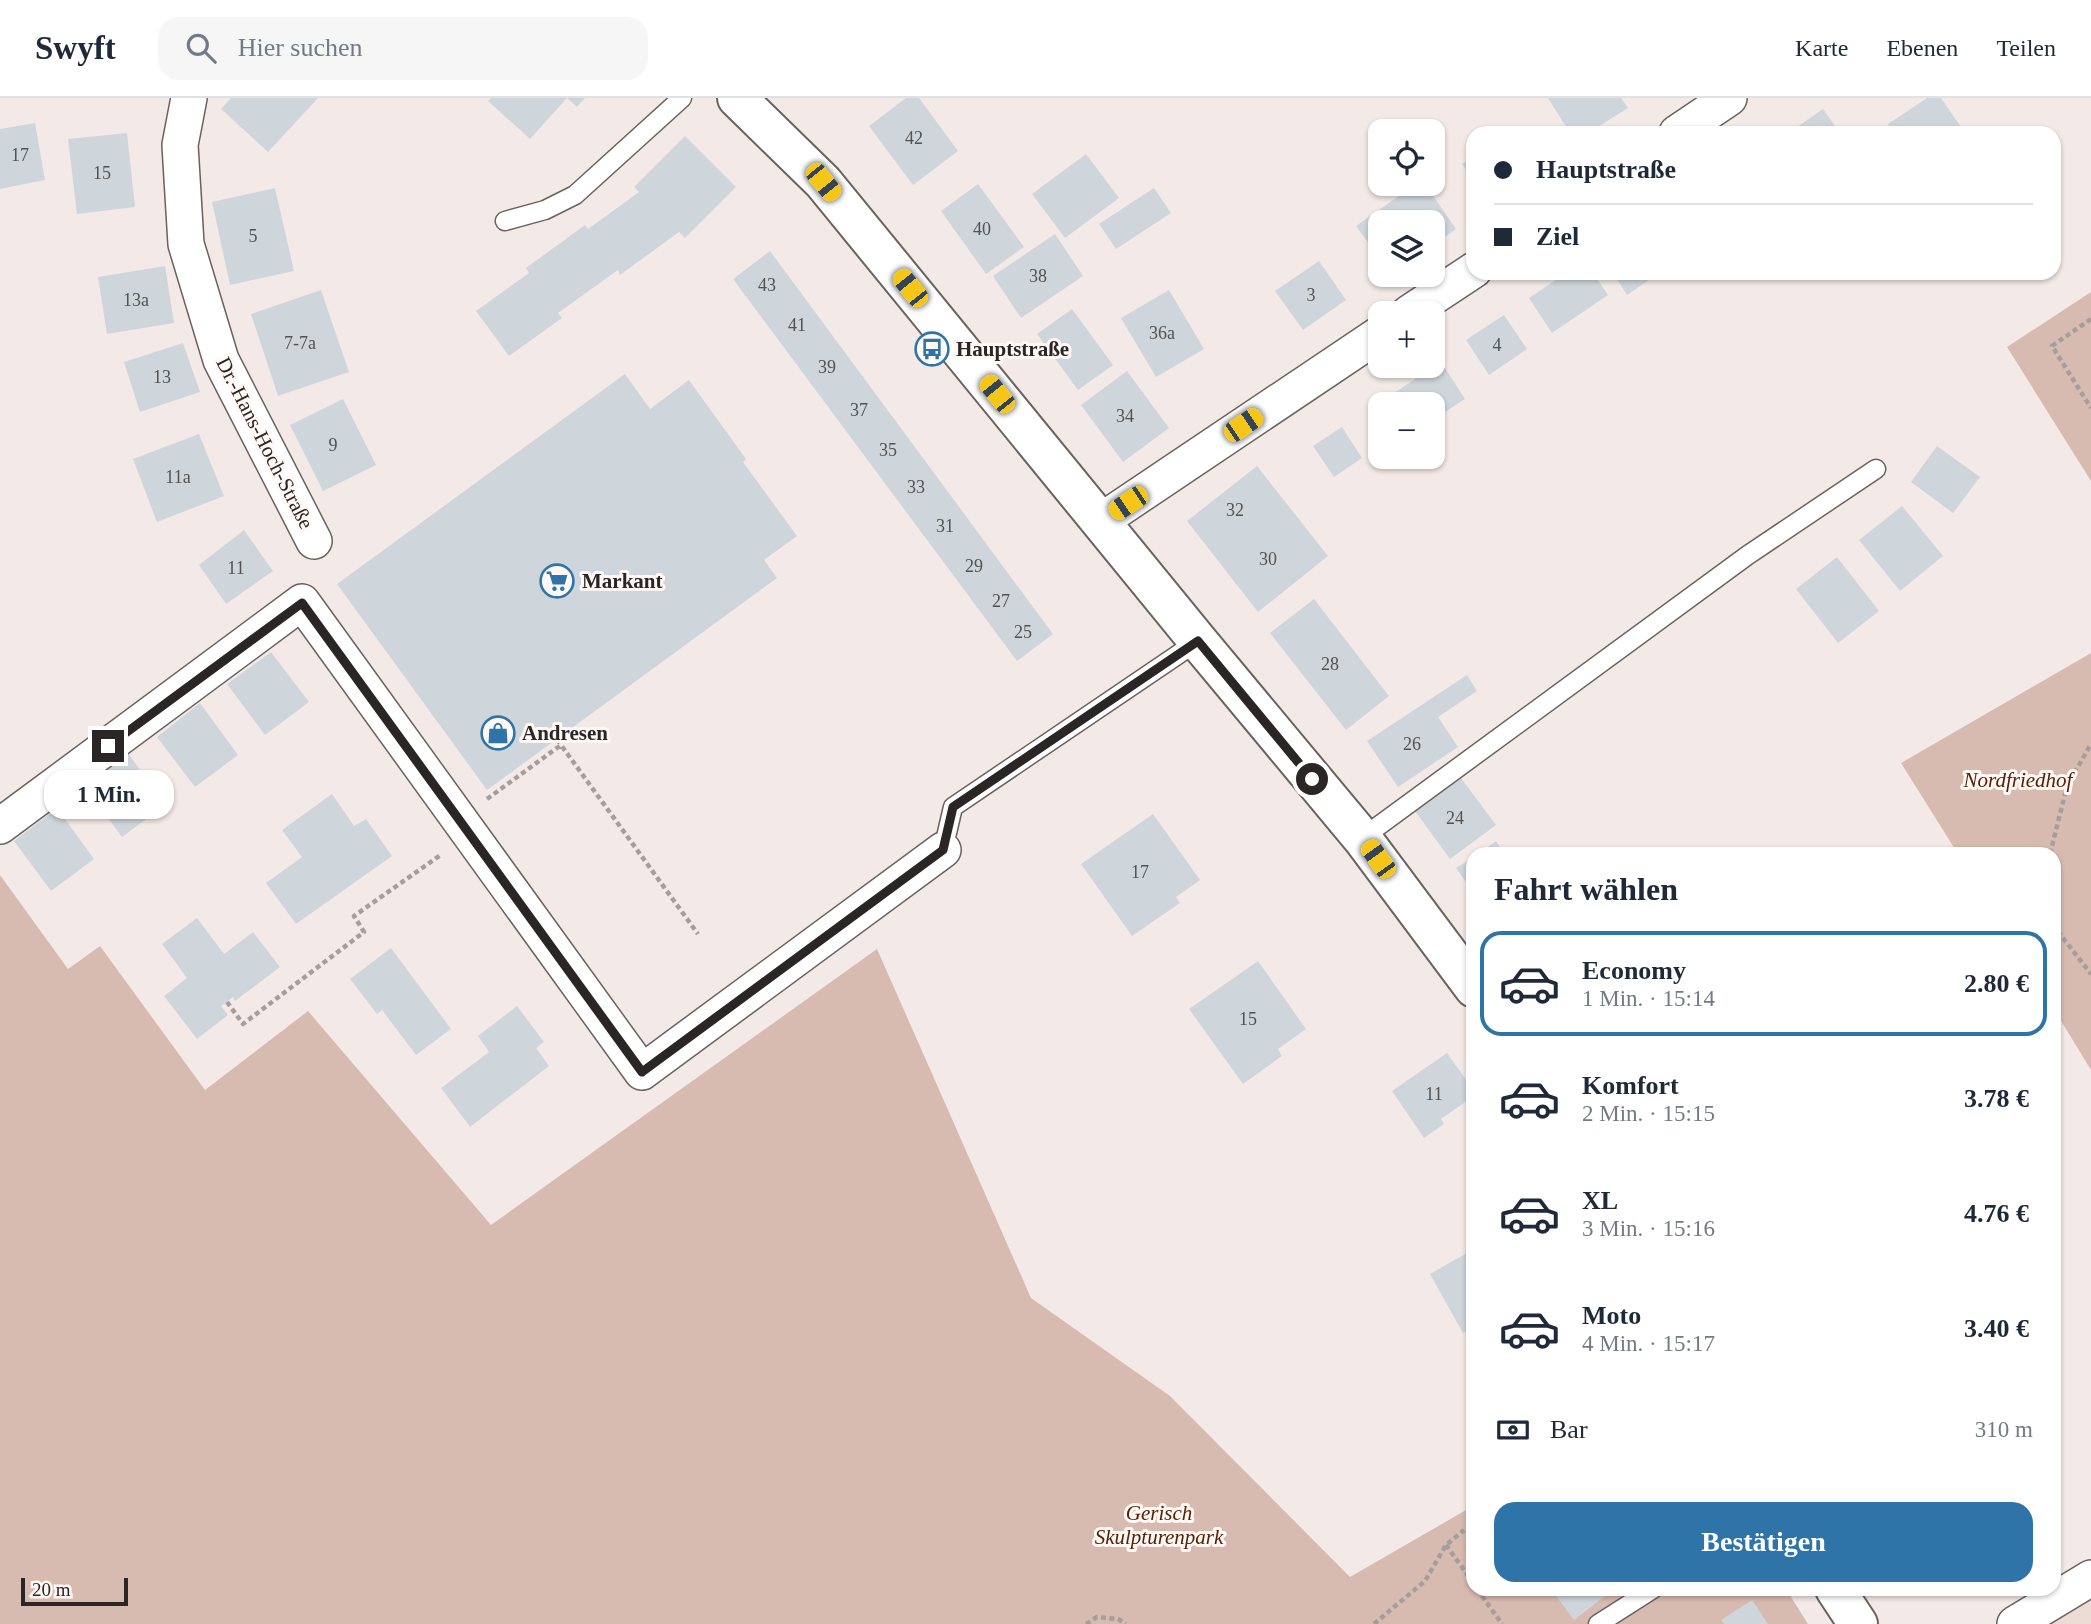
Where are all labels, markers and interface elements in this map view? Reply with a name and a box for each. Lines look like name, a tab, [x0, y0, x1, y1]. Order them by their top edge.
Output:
search box	[158, 17, 648, 80]
icon: search	[182, 29, 220, 67]
text: Swyft	[35, 30, 116, 66]
text: Hier suchen	[238, 33, 363, 62]
text: Karte	[1795, 35, 1848, 61]
text: Ebenen	[1886, 35, 1958, 61]
text: Teilen	[1996, 35, 2056, 61]
map controls	[1368, 119, 1445, 469]
button: locate	[1368, 119, 1445, 196]
house number: 42	[905, 128, 923, 148]
house number: 17	[11, 145, 29, 165]
text: Hauptstraße	[1536, 155, 1676, 184]
car	[802, 159, 845, 205]
house number: 15	[93, 163, 111, 183]
button: layers	[1368, 210, 1445, 287]
house number: 40	[973, 219, 991, 239]
text: Ziel	[1536, 222, 1579, 251]
house number: 5	[249, 226, 258, 246]
car	[889, 265, 932, 311]
house number: 38	[1029, 266, 1047, 286]
house number: 43	[758, 275, 776, 295]
house number: 3	[1307, 285, 1316, 305]
house number: 13a	[123, 290, 149, 310]
button: +	[1368, 301, 1445, 378]
house number: 41	[788, 315, 806, 335]
house number: 36a	[1149, 323, 1175, 343]
bus stop icon: Hauptstraße	[913, 330, 951, 368]
house number: 7-7a	[284, 333, 316, 353]
house number: 4	[1493, 335, 1502, 355]
place label: Hauptstraße	[956, 337, 1069, 361]
street label: Dr.-Hans-Hoch-Straße	[211, 353, 319, 533]
house number: 39	[818, 357, 836, 377]
house number: 13	[153, 367, 171, 387]
car	[976, 371, 1019, 417]
button: −	[1368, 392, 1445, 469]
house number: 37	[850, 400, 868, 420]
car	[1220, 405, 1267, 445]
house number: 34	[1116, 406, 1134, 426]
house number: 9	[329, 435, 338, 455]
house number: 35	[879, 440, 897, 460]
house number: 11a	[165, 467, 191, 487]
house number: 33	[907, 477, 925, 497]
car	[1105, 483, 1152, 523]
house number: 32	[1226, 500, 1244, 520]
house number: 31	[936, 516, 954, 536]
house number: 30	[1259, 549, 1277, 569]
house number: 29	[965, 556, 983, 576]
house number: 11	[227, 558, 245, 578]
supermarket icon: Markant	[538, 562, 576, 600]
place label: Markant	[582, 569, 663, 593]
house number: 27	[992, 591, 1010, 611]
house number: 25	[1014, 622, 1032, 642]
house number: 28	[1321, 654, 1339, 674]
shop icon: Andresen	[479, 714, 517, 752]
place label: Andresen	[522, 721, 608, 745]
route end	[92, 730, 124, 762]
house number: 26	[1403, 734, 1421, 754]
route start	[1296, 763, 1328, 795]
park label: Nordfriedhof	[1963, 768, 2076, 792]
callout: 1 Min.	[43, 770, 173, 820]
text: 1 Min.	[77, 782, 141, 807]
house number: 24	[1446, 808, 1464, 828]
car	[1358, 836, 1399, 882]
house number: 17	[1131, 862, 1149, 882]
text: Fahrt wählen	[1494, 871, 1678, 907]
icon: car	[1498, 952, 1561, 1015]
text: Economy	[1582, 956, 1686, 985]
text: 2.80 €	[1964, 969, 2029, 998]
text: 1 Min. · 15:14	[1582, 986, 1715, 1011]
house number: 15	[1239, 1009, 1257, 1029]
icon: car	[1498, 1067, 1561, 1130]
text: Komfort	[1582, 1071, 1679, 1100]
house number: 11	[1425, 1084, 1443, 1104]
text: 3.78 €	[1964, 1084, 2029, 1113]
text: 2 Min. · 15:15	[1582, 1101, 1715, 1126]
icon: car	[1498, 1182, 1561, 1245]
text: XL	[1582, 1186, 1618, 1215]
text: 4.76 €	[1964, 1199, 2029, 1228]
text: 3 Min. · 15:16	[1582, 1216, 1715, 1241]
icon: car	[1498, 1297, 1561, 1360]
text: Moto	[1582, 1301, 1641, 1330]
text: 3.40 €	[1964, 1314, 2029, 1343]
text: 4 Min. · 15:17	[1582, 1331, 1715, 1356]
icon: cash	[1494, 1411, 1532, 1449]
text: Bar	[1550, 1415, 1588, 1444]
text: 310 m	[1975, 1417, 2033, 1442]
park label: Gerisch Skulpturenpark	[1095, 1501, 1224, 1549]
button: Bestätigen	[1494, 1502, 2033, 1582]
scale bar	[21, 1575, 128, 1607]
text: 20 m	[32, 1579, 71, 1600]

